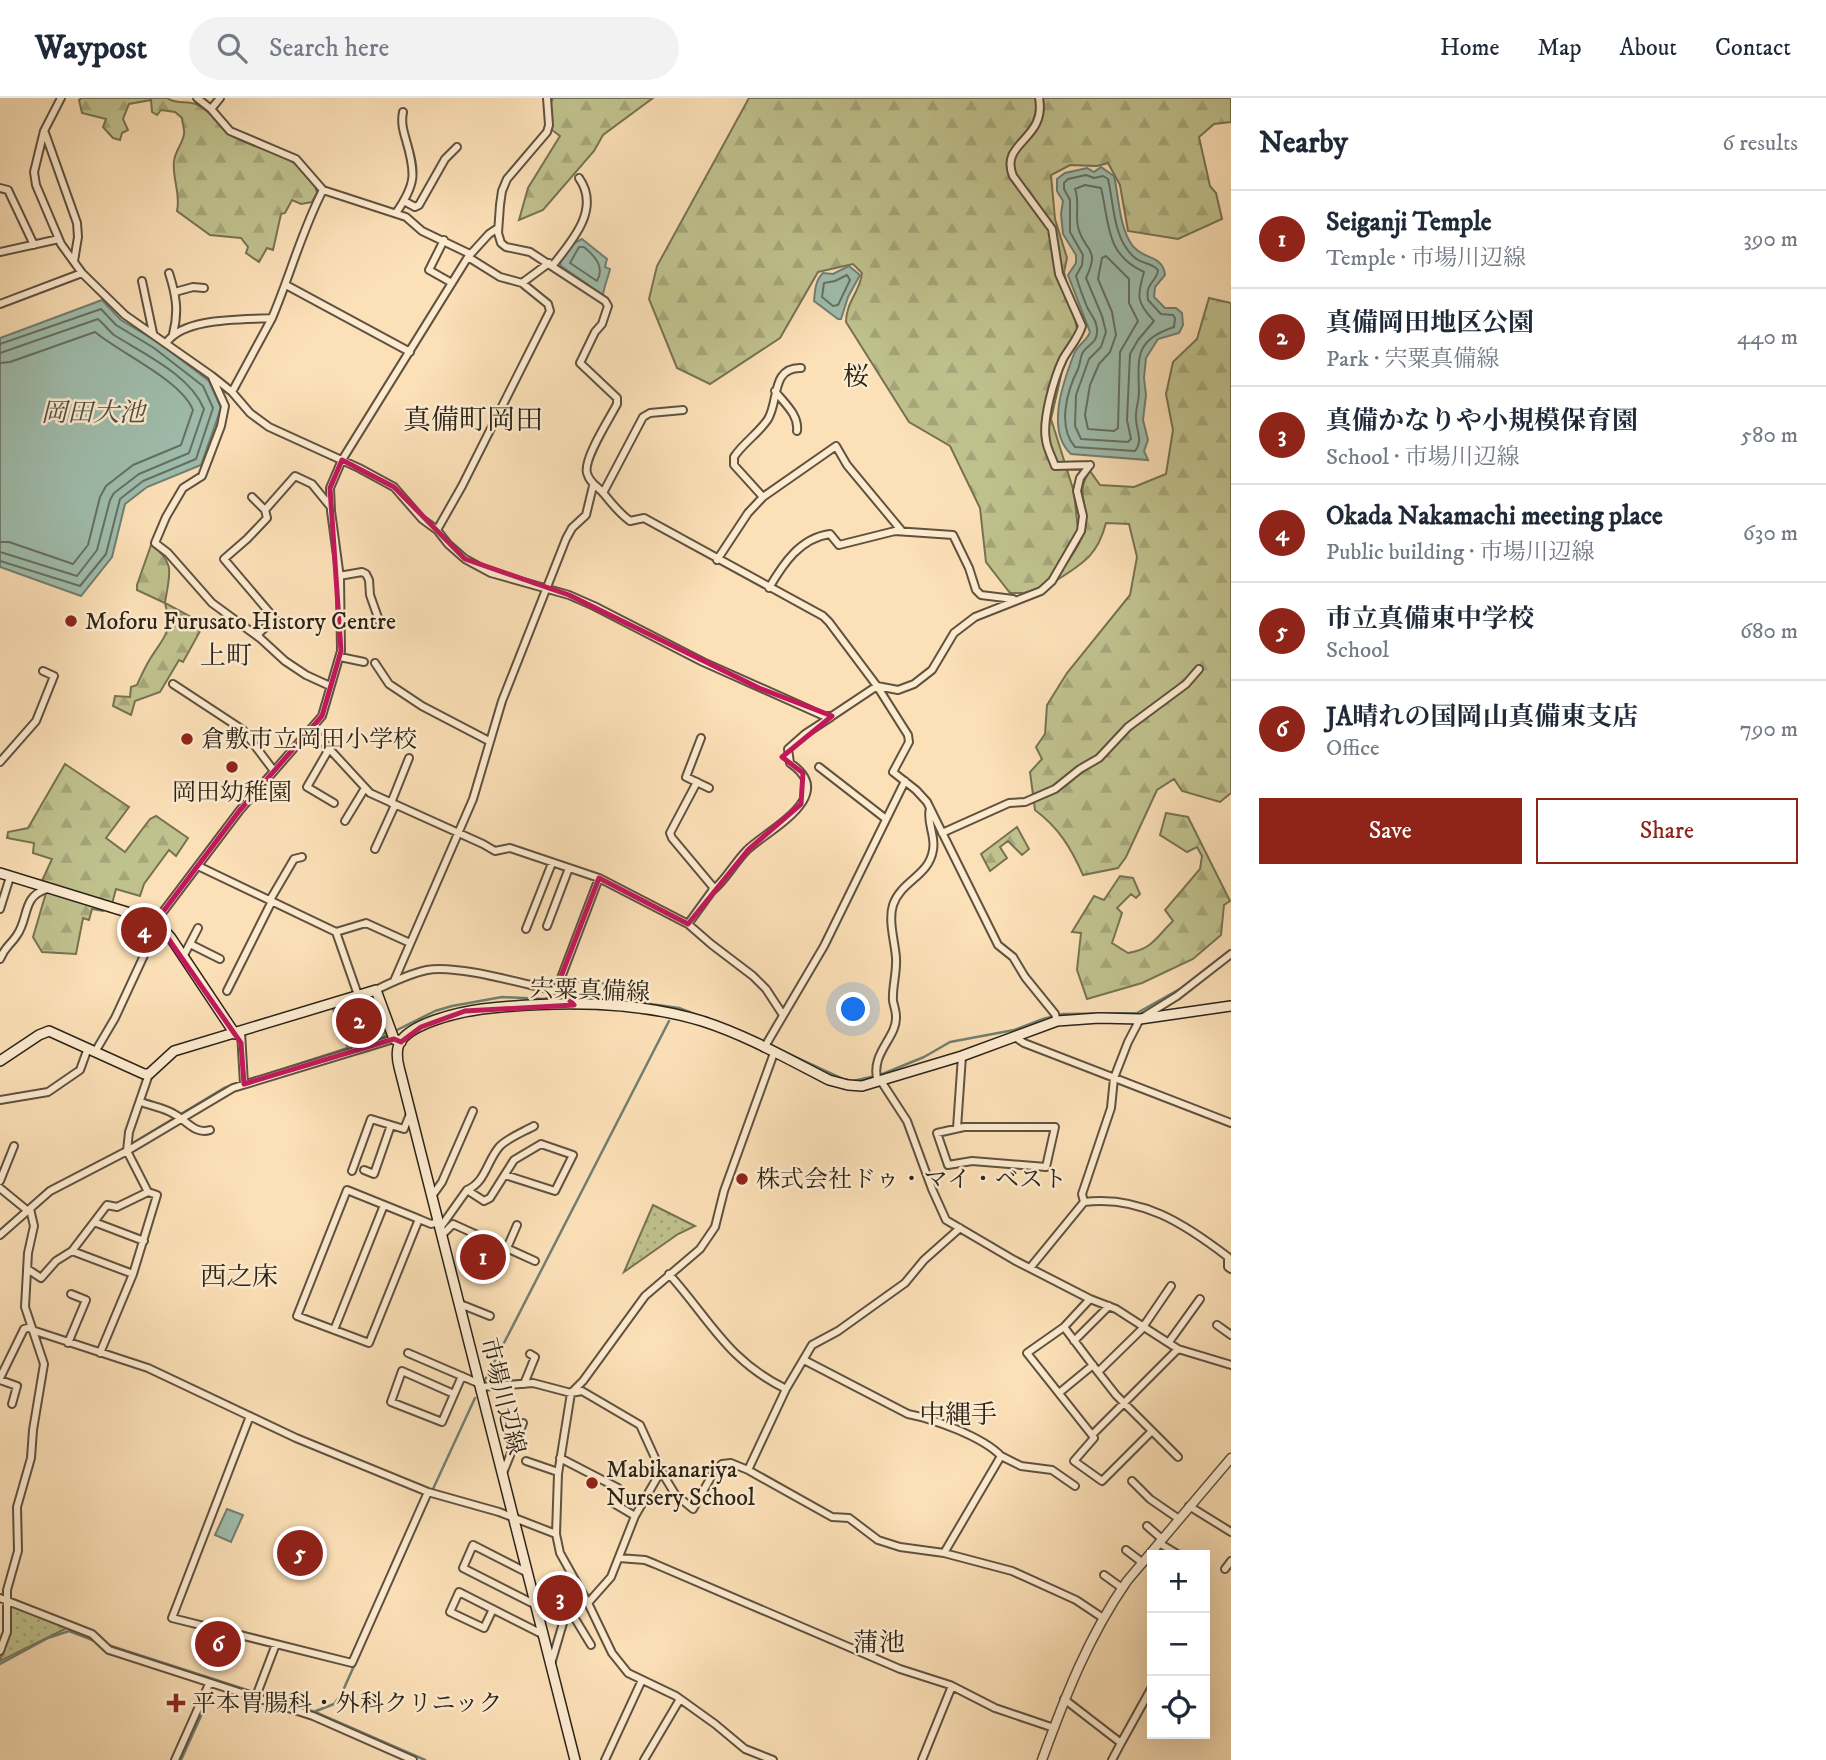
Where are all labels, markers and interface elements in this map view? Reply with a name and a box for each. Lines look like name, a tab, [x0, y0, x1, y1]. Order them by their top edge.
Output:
search box	[189, 17, 679, 80]
text: Waypost	[35, 28, 147, 69]
icon: search	[213, 29, 251, 67]
text: Search here	[269, 32, 389, 65]
text: Home	[1440, 33, 1499, 63]
text: Map	[1537, 33, 1582, 63]
text: About	[1620, 33, 1677, 63]
text: Contact	[1715, 33, 1791, 63]
text: Nearby	[1259, 125, 1348, 162]
text: 6 results	[1722, 129, 1798, 158]
text: Seiganji Temple	[1326, 206, 1492, 239]
text: 1	[1278, 225, 1286, 254]
text: 390 m	[1743, 225, 1798, 254]
text: Temple · 市場川辺線	[1326, 244, 1526, 273]
text: 真備岡田地区公園	[1326, 307, 1534, 340]
text: 2	[1276, 323, 1288, 352]
text: 440 m	[1737, 323, 1798, 352]
text: Park · 宍粟真備線	[1326, 345, 1499, 374]
district label: 桜	[843, 361, 869, 394]
water label: 岡田大池	[41, 397, 148, 430]
district label: 真備町岡田	[403, 403, 543, 438]
text: 真備かなりや小規模保育園	[1326, 405, 1638, 438]
text: 3	[1278, 421, 1286, 450]
text: 580 m	[1741, 421, 1798, 450]
text: School · 市場川辺線	[1326, 443, 1520, 472]
text: Okada Nakamachi meeting place	[1326, 500, 1663, 533]
text: 4	[1275, 519, 1289, 548]
text: 630 m	[1743, 519, 1798, 548]
text: Public building · 市場川辺線	[1326, 538, 1595, 567]
text: 市立真備東中学校	[1326, 603, 1534, 636]
place label: Moforu Furusato History Centre	[85, 607, 396, 637]
marker: Moforu Furusato History Centre	[63, 613, 79, 629]
text: 5	[1276, 617, 1288, 646]
text: 680 m	[1740, 617, 1798, 646]
text: School	[1326, 636, 1389, 665]
district label: 上町	[200, 640, 252, 673]
text: JA晴れの国岡山真備東支店	[1326, 701, 1639, 734]
text: 6	[1276, 715, 1288, 744]
text: 790 m	[1740, 715, 1798, 744]
place label: 倉敷市立岡田小学校	[201, 725, 417, 755]
marker: 倉敷市立岡田小学校	[179, 731, 195, 747]
text: Office	[1326, 734, 1380, 763]
marker: 岡田幼稚園	[224, 759, 240, 775]
place label: 岡田幼稚園	[172, 778, 292, 808]
button: Save	[1259, 798, 1522, 864]
button: Share	[1536, 798, 1798, 864]
pin: 4	[121, 904, 167, 956]
street label: 宍粟真備線	[529, 974, 650, 1008]
your location	[836, 992, 870, 1026]
pin: 2	[336, 995, 382, 1047]
place label: 株式会社ドゥ・マイ・ベスト	[756, 1165, 1067, 1195]
marker: 株式会社ドゥ・マイ・ベスト	[734, 1171, 750, 1187]
pin: 1	[460, 1231, 506, 1283]
district label: 西之床	[200, 1261, 278, 1294]
street label: 市場川辺線	[473, 1334, 531, 1458]
district label: 中縄手	[919, 1399, 997, 1432]
place label: Mabikanariya Nursery School	[606, 1455, 756, 1513]
marker: Mabikanariya Nursery School	[584, 1475, 600, 1491]
pin: 5	[277, 1527, 323, 1579]
map controls	[1147, 1550, 1210, 1739]
button: +	[1147, 1550, 1210, 1613]
pin: 3	[537, 1572, 583, 1624]
button: −	[1147, 1613, 1210, 1676]
pin: 6	[195, 1618, 241, 1670]
district label: 蒲池	[853, 1627, 905, 1660]
button: locate	[1147, 1676, 1210, 1739]
place label: 平本胃腸科・外科クリニック	[192, 1689, 503, 1719]
marker: 平本胃腸科・外科クリニック	[166, 1693, 186, 1713]

